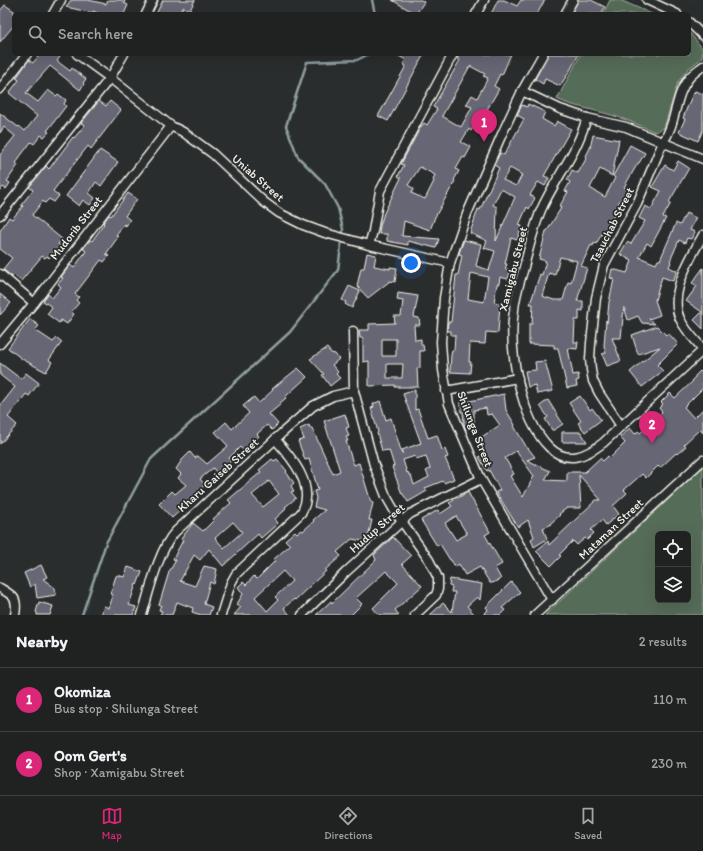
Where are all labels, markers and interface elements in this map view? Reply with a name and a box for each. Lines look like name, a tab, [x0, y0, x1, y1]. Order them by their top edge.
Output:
search box	[12, 12, 691, 56]
icon: search	[26, 23, 48, 45]
text: Search here	[58, 25, 133, 43]
pin: 1	[471, 109, 497, 142]
street label: Uniab Street	[229, 152, 287, 205]
street label: Tsauchab Street	[587, 185, 637, 265]
street label: Mudorib Street	[47, 193, 106, 263]
street label: Xamigabu Street	[496, 225, 530, 313]
your location	[401, 253, 421, 273]
street label: Shilunga Street	[454, 389, 496, 469]
pin: 2	[639, 411, 665, 444]
street label: Kharu Gaiseb Street	[175, 435, 262, 515]
street label: Mataman Street	[576, 495, 647, 562]
street label: Hudup Street	[346, 500, 408, 556]
map controls	[655, 531, 691, 603]
button: locate	[655, 531, 691, 567]
button: layers	[655, 567, 691, 603]
text: Nearby	[16, 631, 68, 651]
text: 2 results	[639, 634, 687, 649]
text: Okomiza	[54, 683, 111, 701]
text: 1	[26, 692, 32, 707]
text: 110 m	[653, 692, 687, 707]
text: Bus stop · Shilunga Street	[54, 701, 198, 716]
text: Oom Gert's	[54, 747, 127, 765]
text: 2	[26, 756, 32, 771]
text: 230 m	[651, 756, 687, 771]
text: Shop · Xamigabu Street	[54, 765, 184, 780]
tab: Map	[101, 805, 123, 842]
tab: Directions	[324, 805, 373, 842]
tab: Saved	[574, 805, 602, 842]

